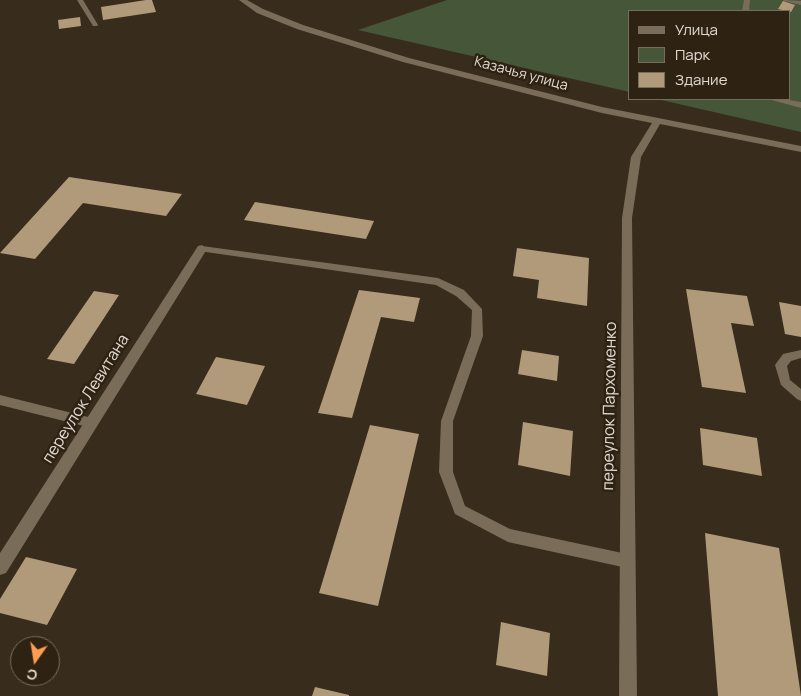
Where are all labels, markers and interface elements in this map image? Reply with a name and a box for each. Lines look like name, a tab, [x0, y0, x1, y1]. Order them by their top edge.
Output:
legend	[628, 10, 791, 100]
text: Улица	[675, 19, 718, 40]
text: Парк	[675, 44, 710, 65]
street label: Казачья улица	[472, 53, 570, 95]
text: Здание	[675, 69, 727, 90]
street label: переулок Пархоменко	[599, 321, 621, 491]
street label: переулок Левитана	[39, 331, 133, 467]
north arrow	[10, 636, 60, 686]
text: С	[25, 665, 39, 686]

